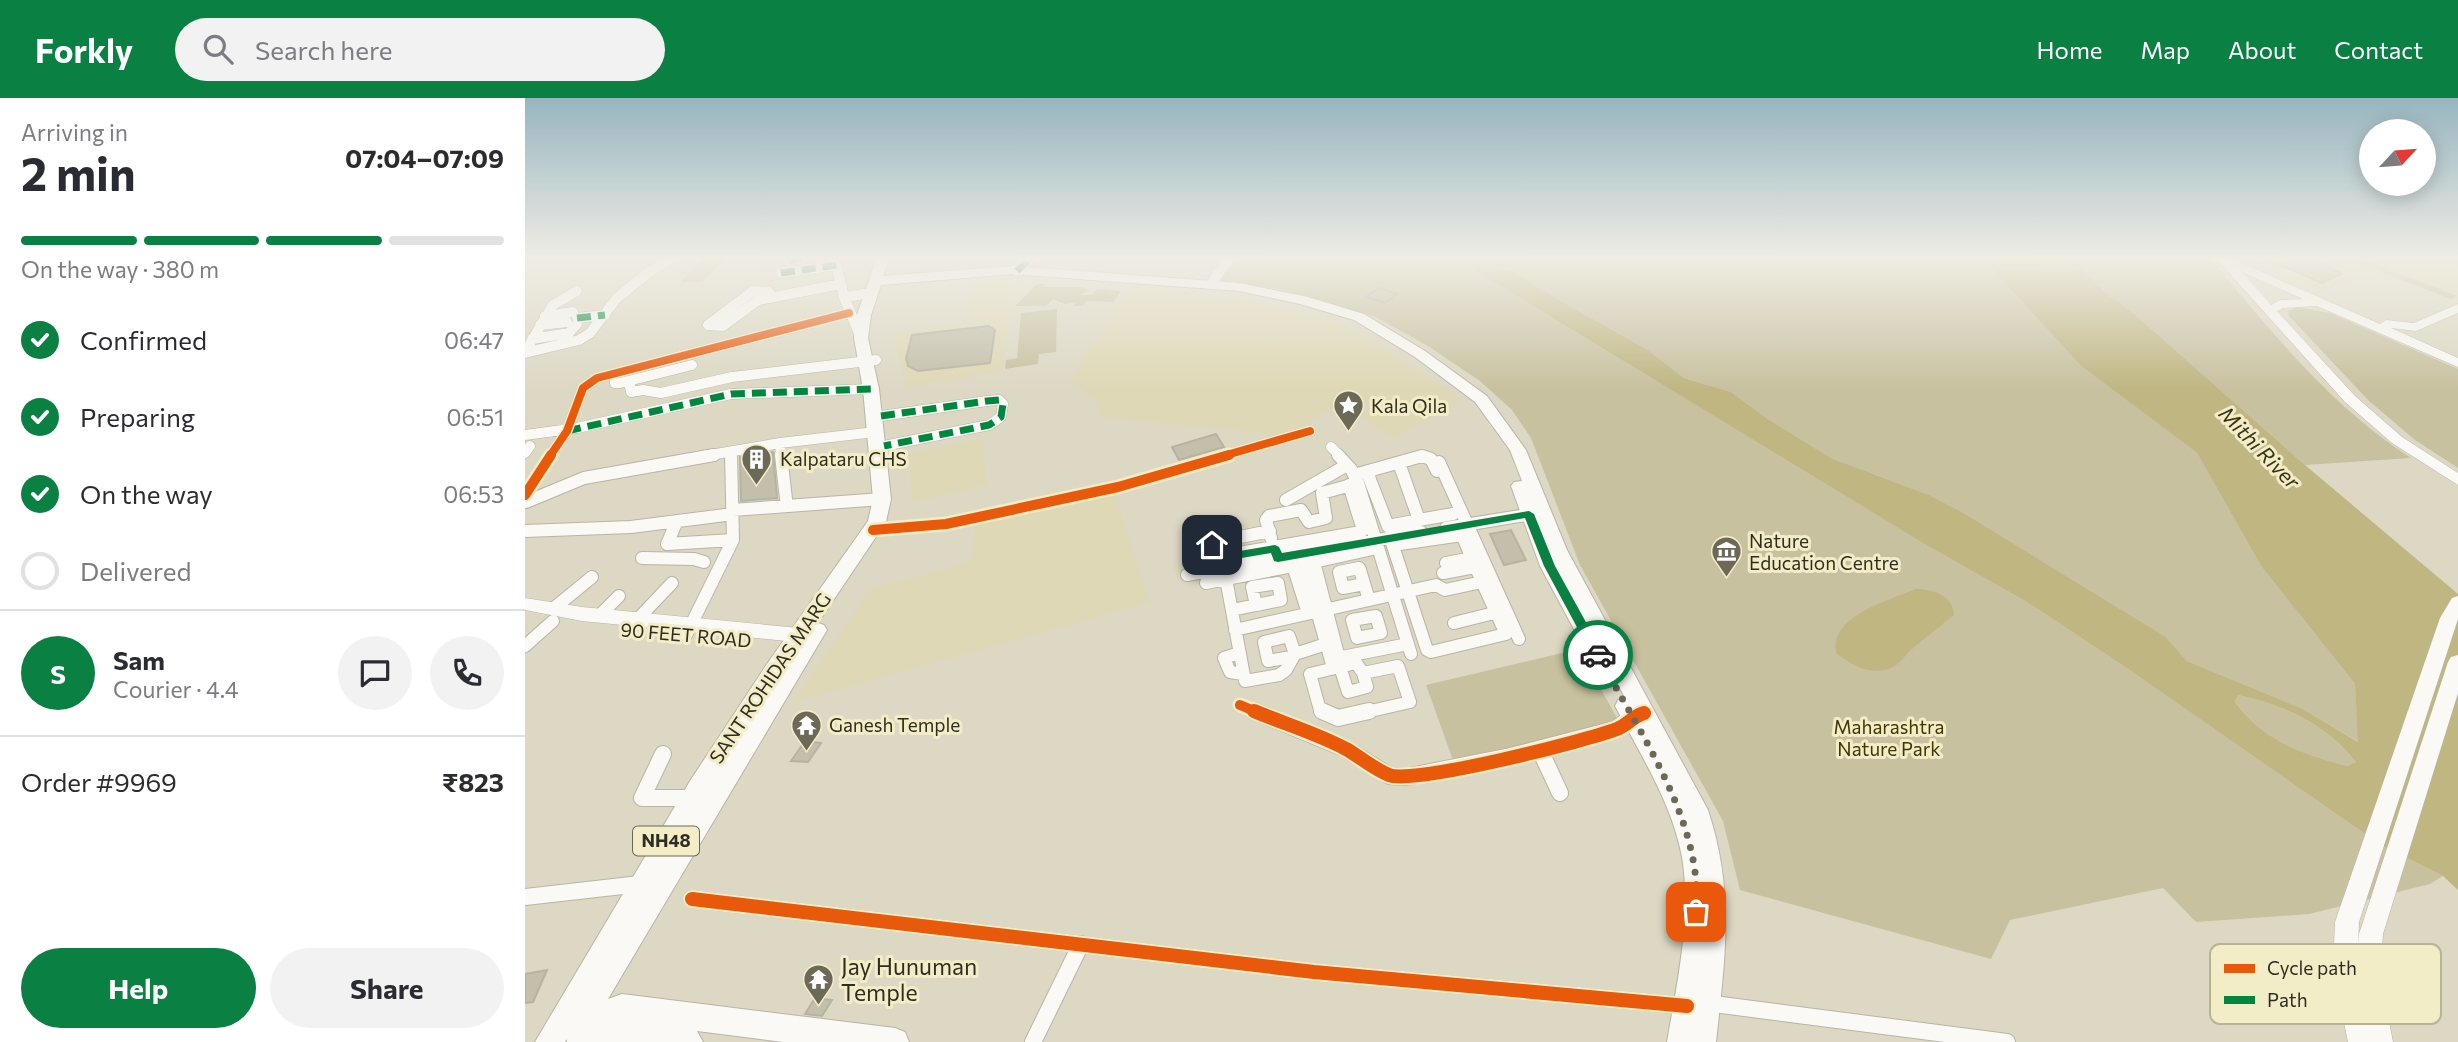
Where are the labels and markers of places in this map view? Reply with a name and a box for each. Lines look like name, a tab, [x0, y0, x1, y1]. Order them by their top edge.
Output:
place icon: Kala Qila	[1331, 389, 1365, 433]
place label: Kala Qila	[1371, 394, 1447, 417]
building icon: Kalpataru CHS	[740, 442, 774, 486]
place label: Kalpataru CHS	[780, 447, 907, 470]
pin	[1182, 515, 1242, 575]
place label: Nature Education Centre	[1749, 529, 1899, 574]
museum icon: Nature Education Centre	[1709, 535, 1743, 579]
temple icon: Ganesh Temple	[789, 708, 823, 752]
place label: Ganesh Temple	[829, 713, 960, 736]
pin	[1666, 882, 1726, 942]
place label: Jay Hunuman Temple	[841, 952, 977, 1006]
temple icon: Jay Hunuman Temple	[801, 963, 835, 1007]

